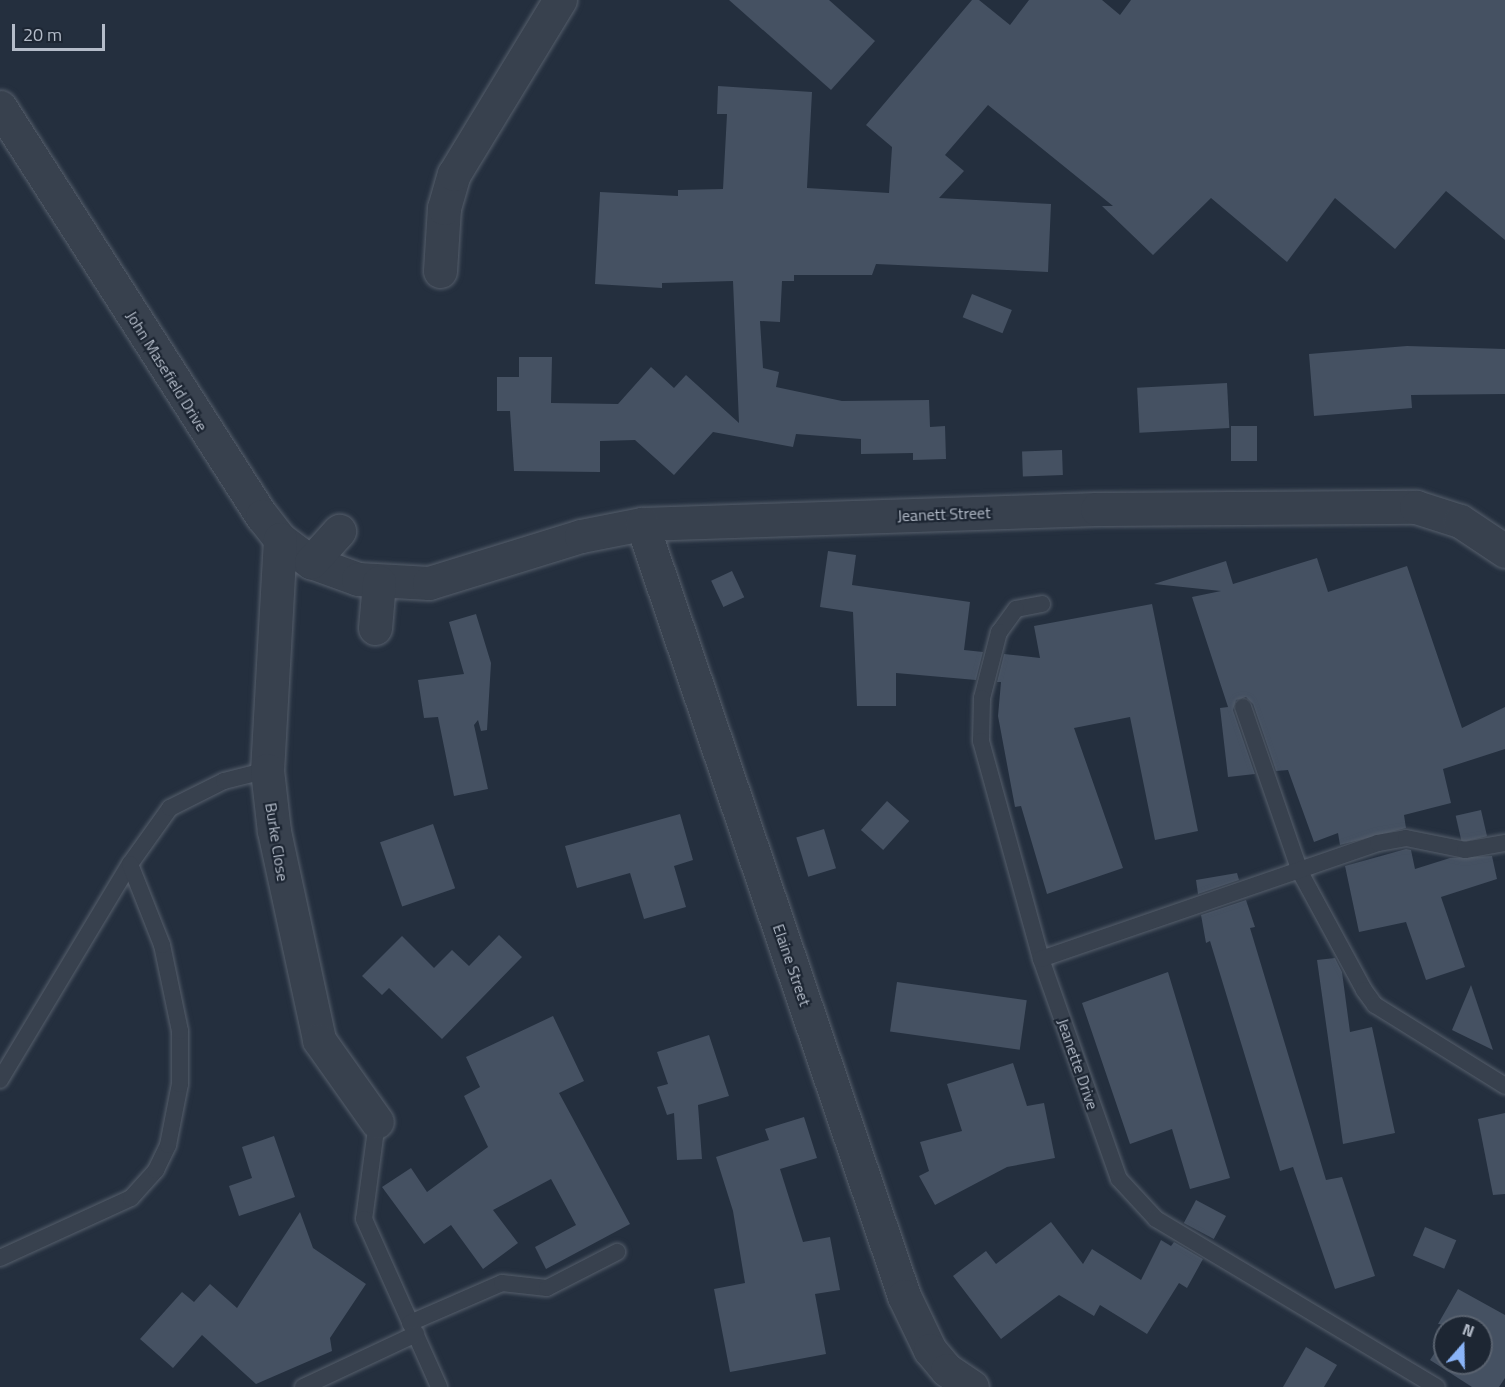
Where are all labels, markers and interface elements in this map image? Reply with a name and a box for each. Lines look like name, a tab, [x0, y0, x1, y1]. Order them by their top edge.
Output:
scale bar	[15, 12, 108, 50]
text: 20 m	[23, 21, 62, 48]
street label: John Masefield Drive	[122, 307, 212, 435]
street label: Jeanett Street	[897, 503, 991, 525]
street label: Burke Close	[261, 801, 293, 883]
street label: Elaine Street	[769, 921, 815, 1009]
street label: Jeanette Drive	[1053, 1016, 1103, 1112]
north arrow	[1433, 1315, 1493, 1375]
text: N	[1459, 1317, 1478, 1343]

